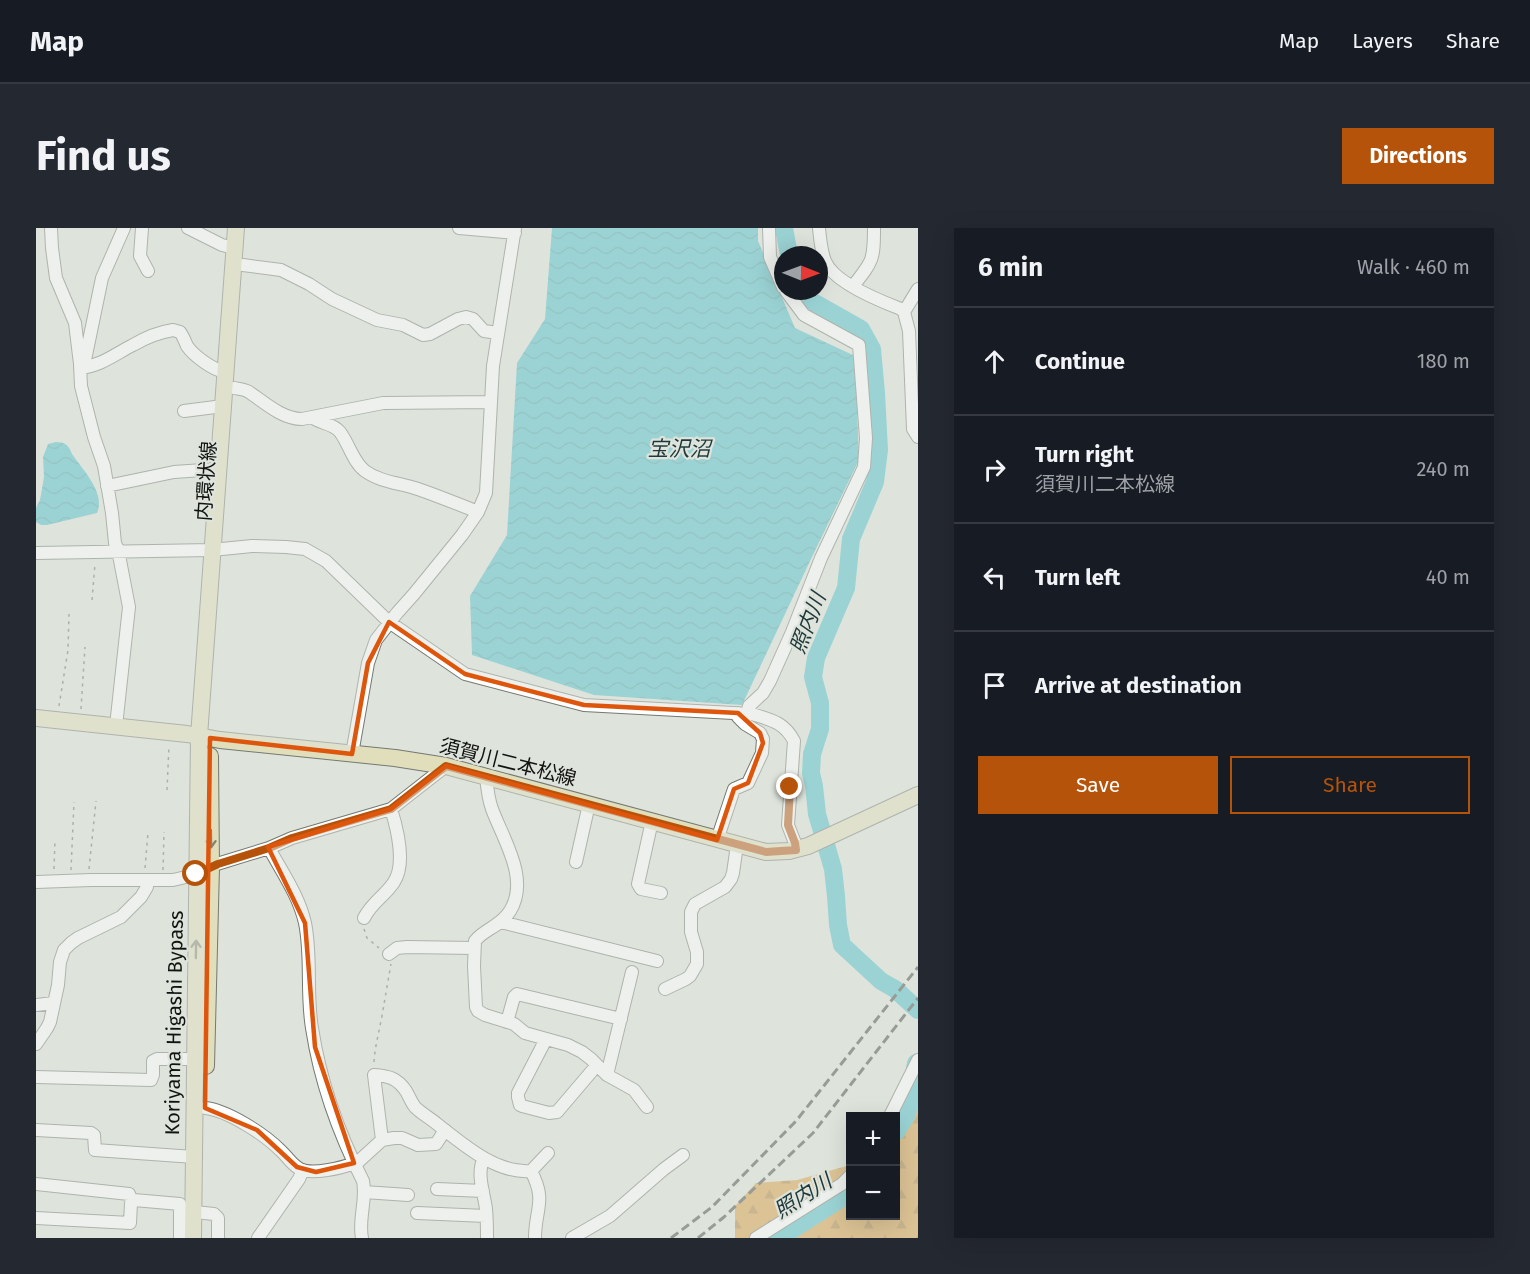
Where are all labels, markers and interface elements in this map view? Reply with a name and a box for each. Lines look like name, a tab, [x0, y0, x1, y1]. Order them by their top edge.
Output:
text: Map	[30, 25, 84, 58]
text: Map	[1279, 28, 1319, 54]
text: Layers	[1352, 28, 1413, 54]
text: Share	[1446, 28, 1500, 54]
button: Directions	[1342, 128, 1494, 184]
text: Find us	[36, 131, 171, 181]
north arrow	[774, 246, 828, 300]
text: 6 min	[978, 252, 1043, 283]
text: Walk · 460 m	[1357, 255, 1470, 279]
icon: ahead	[978, 345, 1011, 378]
text: Continue	[1035, 348, 1125, 375]
text: 180 m	[1417, 349, 1470, 373]
water label: 宝沢沼	[648, 436, 713, 462]
street label: 内環状線	[191, 440, 221, 522]
text: Turn right	[1035, 441, 1134, 468]
icon: right	[978, 453, 1011, 486]
text: 240 m	[1416, 457, 1470, 481]
text: 須賀川二本松線	[1035, 472, 1175, 496]
icon: left	[978, 561, 1011, 594]
text: Turn left	[1035, 564, 1120, 591]
text: 40 m	[1426, 565, 1470, 589]
water label: 照内川	[785, 587, 832, 657]
icon: arrive	[978, 669, 1011, 702]
text: Arrive at destination	[1035, 672, 1242, 699]
street label: 須賀川二本松線	[437, 733, 579, 791]
button: Save	[978, 756, 1218, 814]
button: Share	[1230, 756, 1470, 814]
route end	[776, 773, 802, 799]
one-way arrow	[205, 828, 216, 848]
route start	[182, 860, 208, 886]
street label: Koriyama Higashi Bypass	[160, 910, 188, 1136]
one-way arrow	[190, 939, 202, 959]
map controls	[846, 1112, 900, 1220]
button: +	[846, 1112, 900, 1166]
button: −	[846, 1166, 900, 1220]
water label: 照内川	[769, 1167, 838, 1224]

